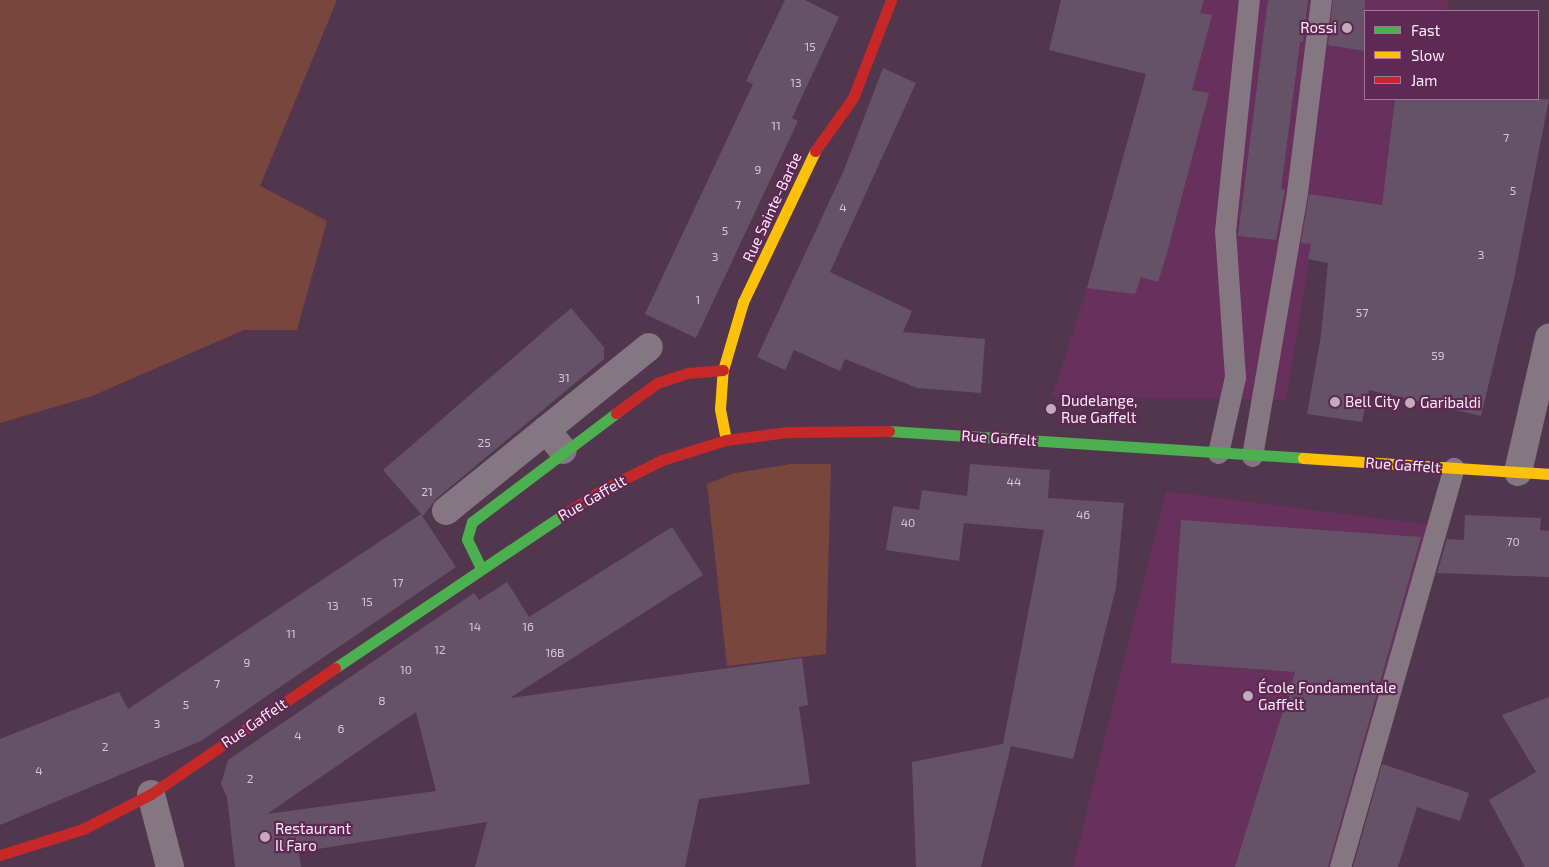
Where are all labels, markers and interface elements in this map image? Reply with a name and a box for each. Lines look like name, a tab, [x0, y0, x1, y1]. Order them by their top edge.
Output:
legend	[1364, 10, 1539, 100]
place label: Rossi	[1300, 19, 1337, 37]
text: Fast	[1411, 21, 1440, 39]
marker: Rossi	[1341, 22, 1353, 34]
house number: 15	[804, 40, 816, 54]
text: Slow	[1411, 46, 1445, 64]
text: Jam	[1411, 71, 1437, 89]
house number: 13	[790, 76, 802, 90]
house number: 11	[771, 119, 781, 133]
house number: 7	[1503, 131, 1509, 145]
street label: Rue Sainte-Barbe	[739, 149, 805, 265]
house number: 9	[755, 163, 761, 177]
house number: 5	[1510, 184, 1516, 198]
house number: 7	[735, 198, 741, 212]
house number: 4	[839, 201, 847, 215]
house number: 5	[722, 224, 728, 238]
house number: 3	[1478, 248, 1484, 262]
house number: 3	[712, 250, 718, 264]
house number: 1	[696, 293, 700, 307]
house number: 57	[1356, 306, 1368, 320]
house number: 59	[1431, 349, 1445, 363]
house number: 31	[558, 371, 570, 385]
place label: Dudelange, Rue Gaffelt	[1061, 391, 1137, 426]
place label: Bell City	[1345, 393, 1401, 411]
place label: Garibaldi	[1420, 394, 1481, 412]
marker: Bell City	[1329, 396, 1341, 408]
marker: Garibaldi	[1404, 397, 1416, 409]
marker: Dudelange, Rue Gaffelt	[1045, 403, 1057, 415]
street label: Rue Gaffelt	[961, 426, 1037, 450]
house number: 25	[477, 436, 491, 450]
street label: Rue Gaffelt	[1365, 453, 1441, 477]
street label: Rue Gaffelt	[555, 471, 629, 525]
house number: 44	[1007, 475, 1021, 489]
house number: 21	[421, 485, 433, 499]
house number: 46	[1076, 508, 1090, 522]
house number: 40	[901, 516, 915, 530]
house number: 70	[1506, 535, 1520, 549]
house number: 17	[393, 576, 403, 590]
house number: 15	[361, 595, 373, 609]
house number: 13	[327, 599, 339, 613]
house number: 14	[469, 620, 481, 634]
house number: 16	[522, 620, 534, 634]
house number: 11	[286, 627, 296, 641]
house number: 12	[434, 643, 446, 657]
house number: 16B	[545, 646, 565, 660]
house number: 9	[244, 656, 250, 670]
house number: 10	[400, 663, 412, 677]
house number: 7	[214, 677, 220, 691]
place label: École Fondamentale Gaffelt	[1258, 678, 1396, 713]
marker: École Fondamentale Gaffelt	[1242, 690, 1254, 702]
street label: Rue Gaffelt	[218, 694, 290, 752]
house number: 8	[378, 694, 386, 708]
house number: 5	[183, 698, 189, 712]
house number: 3	[154, 717, 160, 731]
house number: 6	[338, 722, 344, 736]
house number: 4	[294, 729, 302, 743]
house number: 2	[102, 740, 108, 754]
house number: 4	[35, 764, 43, 778]
house number: 2	[247, 772, 253, 786]
place label: Restaurant Il Faro	[275, 819, 351, 854]
marker: Restaurant Il Faro	[259, 831, 271, 843]

